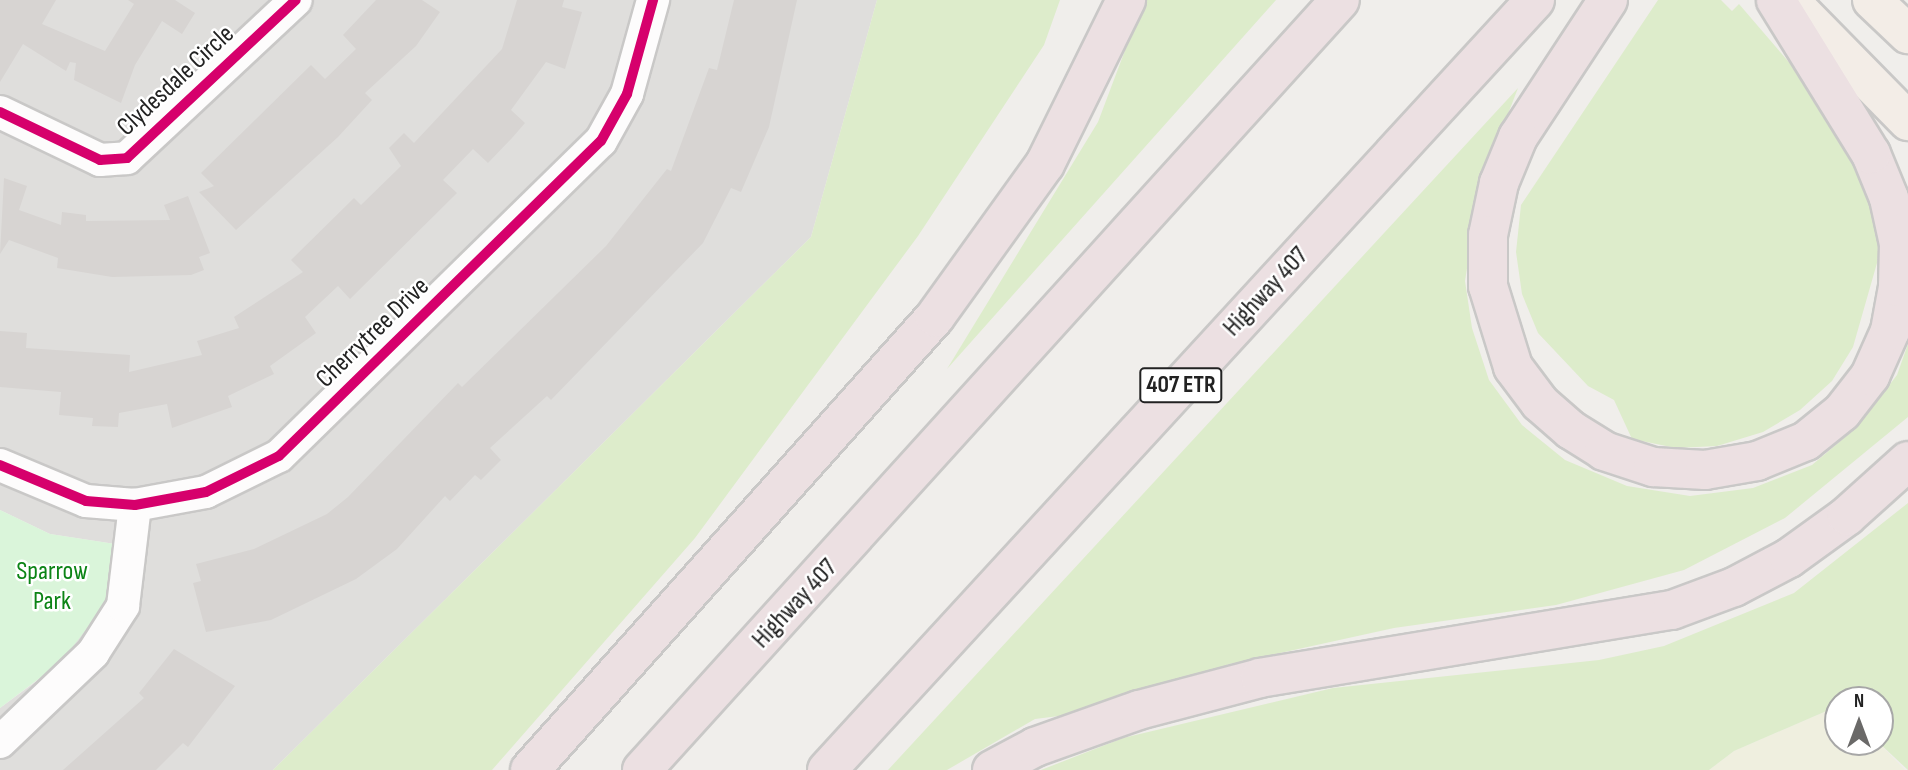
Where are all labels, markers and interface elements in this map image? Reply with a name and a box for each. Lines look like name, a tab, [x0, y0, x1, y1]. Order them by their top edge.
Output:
street label: Clydesdale Circle	[111, 19, 241, 143]
street label: Highway 407	[1217, 241, 1315, 343]
street label: Cherrytree Drive	[310, 271, 436, 395]
road number: 407 ETR	[1139, 364, 1223, 406]
street label: Highway 407	[746, 553, 844, 655]
park label: Sparrow Park	[16, 556, 88, 618]
north arrow	[1824, 686, 1894, 756]
text: N	[1854, 690, 1864, 713]

